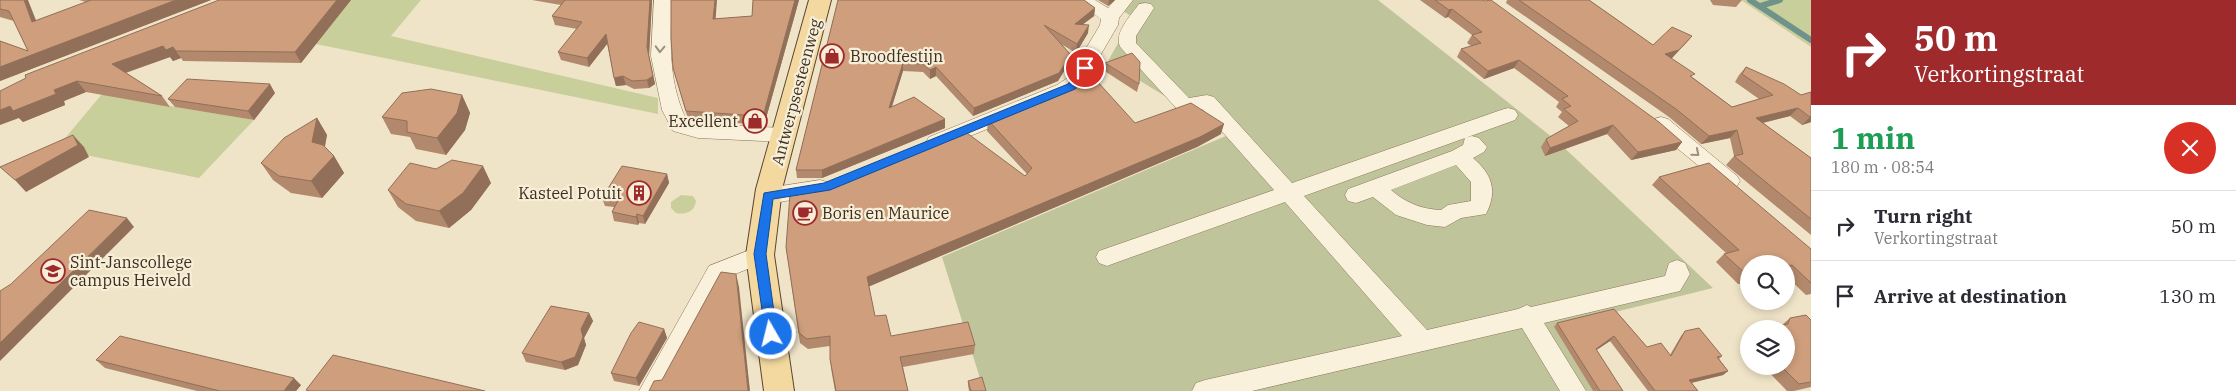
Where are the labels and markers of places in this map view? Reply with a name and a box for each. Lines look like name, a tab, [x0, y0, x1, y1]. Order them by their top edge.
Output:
shop icon: Broodfestijn	[819, 43, 845, 69]
place label: Broodfestijn	[850, 46, 943, 66]
pin	[1064, 47, 1106, 89]
shop icon: Excellent	[742, 108, 768, 134]
place label: Excellent	[668, 111, 738, 131]
building icon: Kasteel Potuit	[626, 180, 652, 206]
place label: Kasteel Potuit	[518, 183, 622, 203]
cafe icon: Boris en Maurice	[792, 200, 818, 226]
place label: Boris en Maurice	[822, 203, 949, 223]
place label: Sint-Janscollege campus Heiveld	[70, 252, 192, 290]
school or university icon: Sint-Janscollege campus Heiveld	[40, 258, 66, 284]

